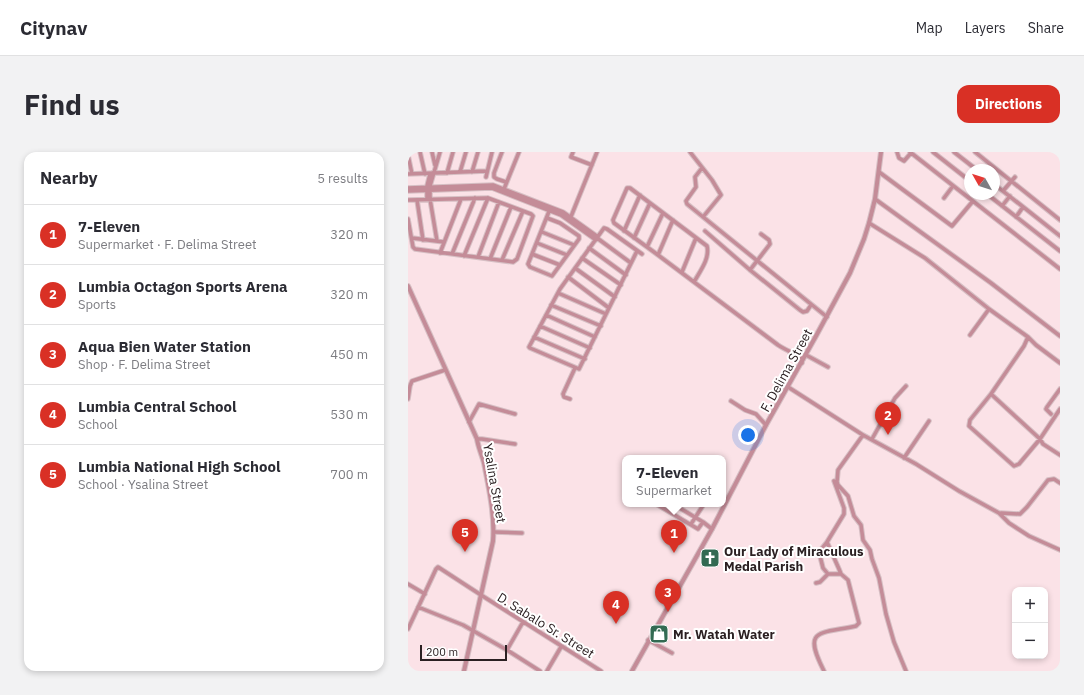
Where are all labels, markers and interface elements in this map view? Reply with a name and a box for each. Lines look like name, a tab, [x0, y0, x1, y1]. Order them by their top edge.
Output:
text: Citynav	[20, 16, 87, 40]
text: Map	[916, 19, 943, 37]
text: Layers	[965, 19, 1006, 37]
text: Share	[1028, 19, 1064, 37]
button: Directions	[957, 85, 1060, 123]
text: Find us	[24, 86, 120, 123]
north arrow	[964, 164, 1000, 200]
text: Nearby	[40, 167, 98, 189]
text: 5 results	[317, 170, 368, 187]
text: 7-Eleven	[78, 217, 140, 236]
text: 1	[49, 226, 57, 243]
text: 320 m	[330, 226, 368, 243]
text: Supermarket · F. Delima Street	[78, 236, 257, 253]
text: Lumbia Octagon Sports Arena	[78, 277, 288, 296]
text: 2	[49, 286, 57, 303]
text: 320 m	[330, 286, 368, 303]
text: Sports	[78, 296, 116, 313]
street label: F. Delima Street	[757, 326, 816, 415]
text: Aqua Bien Water Station	[78, 337, 251, 356]
text: 3	[49, 346, 57, 363]
text: 450 m	[330, 346, 368, 363]
text: Shop · F. Delima Street	[78, 356, 211, 373]
text: Lumbia Central School	[78, 397, 237, 416]
pin: 2	[875, 402, 901, 435]
text: 4	[49, 406, 57, 423]
text: 530 m	[330, 406, 368, 423]
text: School	[78, 416, 118, 433]
your location	[738, 425, 758, 445]
street label: Ysalina Street	[479, 442, 510, 524]
popup	[622, 455, 726, 507]
text: Lumbia National High School	[78, 457, 281, 476]
text: 7-Eleven	[636, 463, 698, 482]
text: 5	[49, 466, 57, 483]
text: 700 m	[330, 466, 368, 483]
text: School · Ysalina Street	[78, 476, 208, 493]
text: Supermarket	[636, 482, 712, 499]
pin: 5	[452, 519, 478, 552]
pin: 1	[661, 520, 687, 553]
place label: Our Lady of Miraculous Medal Parish	[724, 543, 864, 575]
church icon: Our Lady of Miraculous Medal Parish	[699, 547, 721, 569]
pin: 3	[655, 579, 681, 612]
map controls	[1012, 587, 1048, 659]
button: +	[1012, 587, 1048, 623]
street label: D. Sabalo Sr. Street	[494, 589, 597, 662]
pin: 4	[603, 591, 629, 624]
shop icon: Mr. Watah Water	[648, 623, 670, 645]
button: −	[1012, 623, 1048, 659]
place label: Mr. Watah Water	[673, 626, 775, 643]
scale bar	[420, 643, 507, 662]
text: 200 m	[426, 645, 458, 659]

